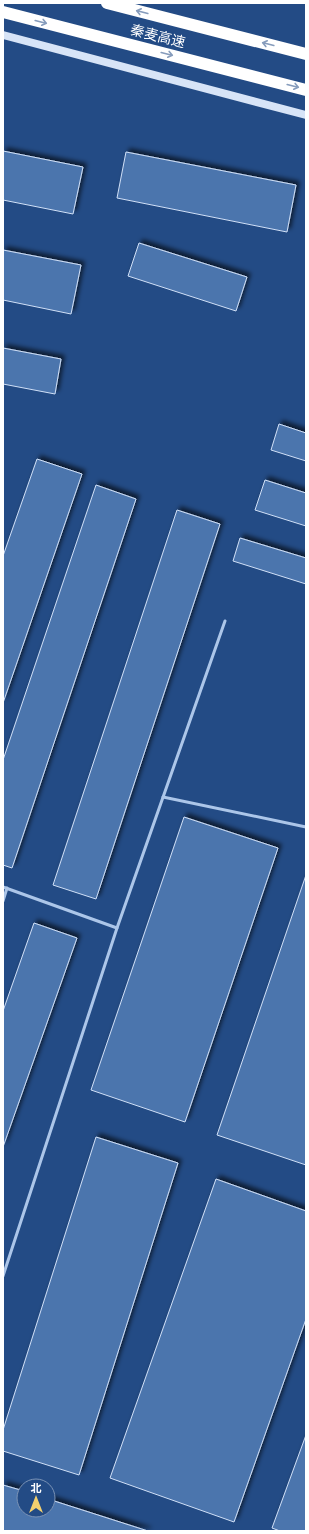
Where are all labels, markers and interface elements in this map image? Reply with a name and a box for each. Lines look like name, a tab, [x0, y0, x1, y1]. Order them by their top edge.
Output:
one-way arrow	[136, 8, 149, 15]
one-way arrow	[34, 19, 47, 26]
street label: 秦麦高速	[129, 21, 187, 52]
one-way arrow	[262, 40, 275, 47]
one-way arrow	[160, 51, 173, 58]
one-way arrow	[286, 83, 299, 91]
north arrow	[16, 1478, 56, 1518]
text: 北	[31, 1482, 42, 1495]

